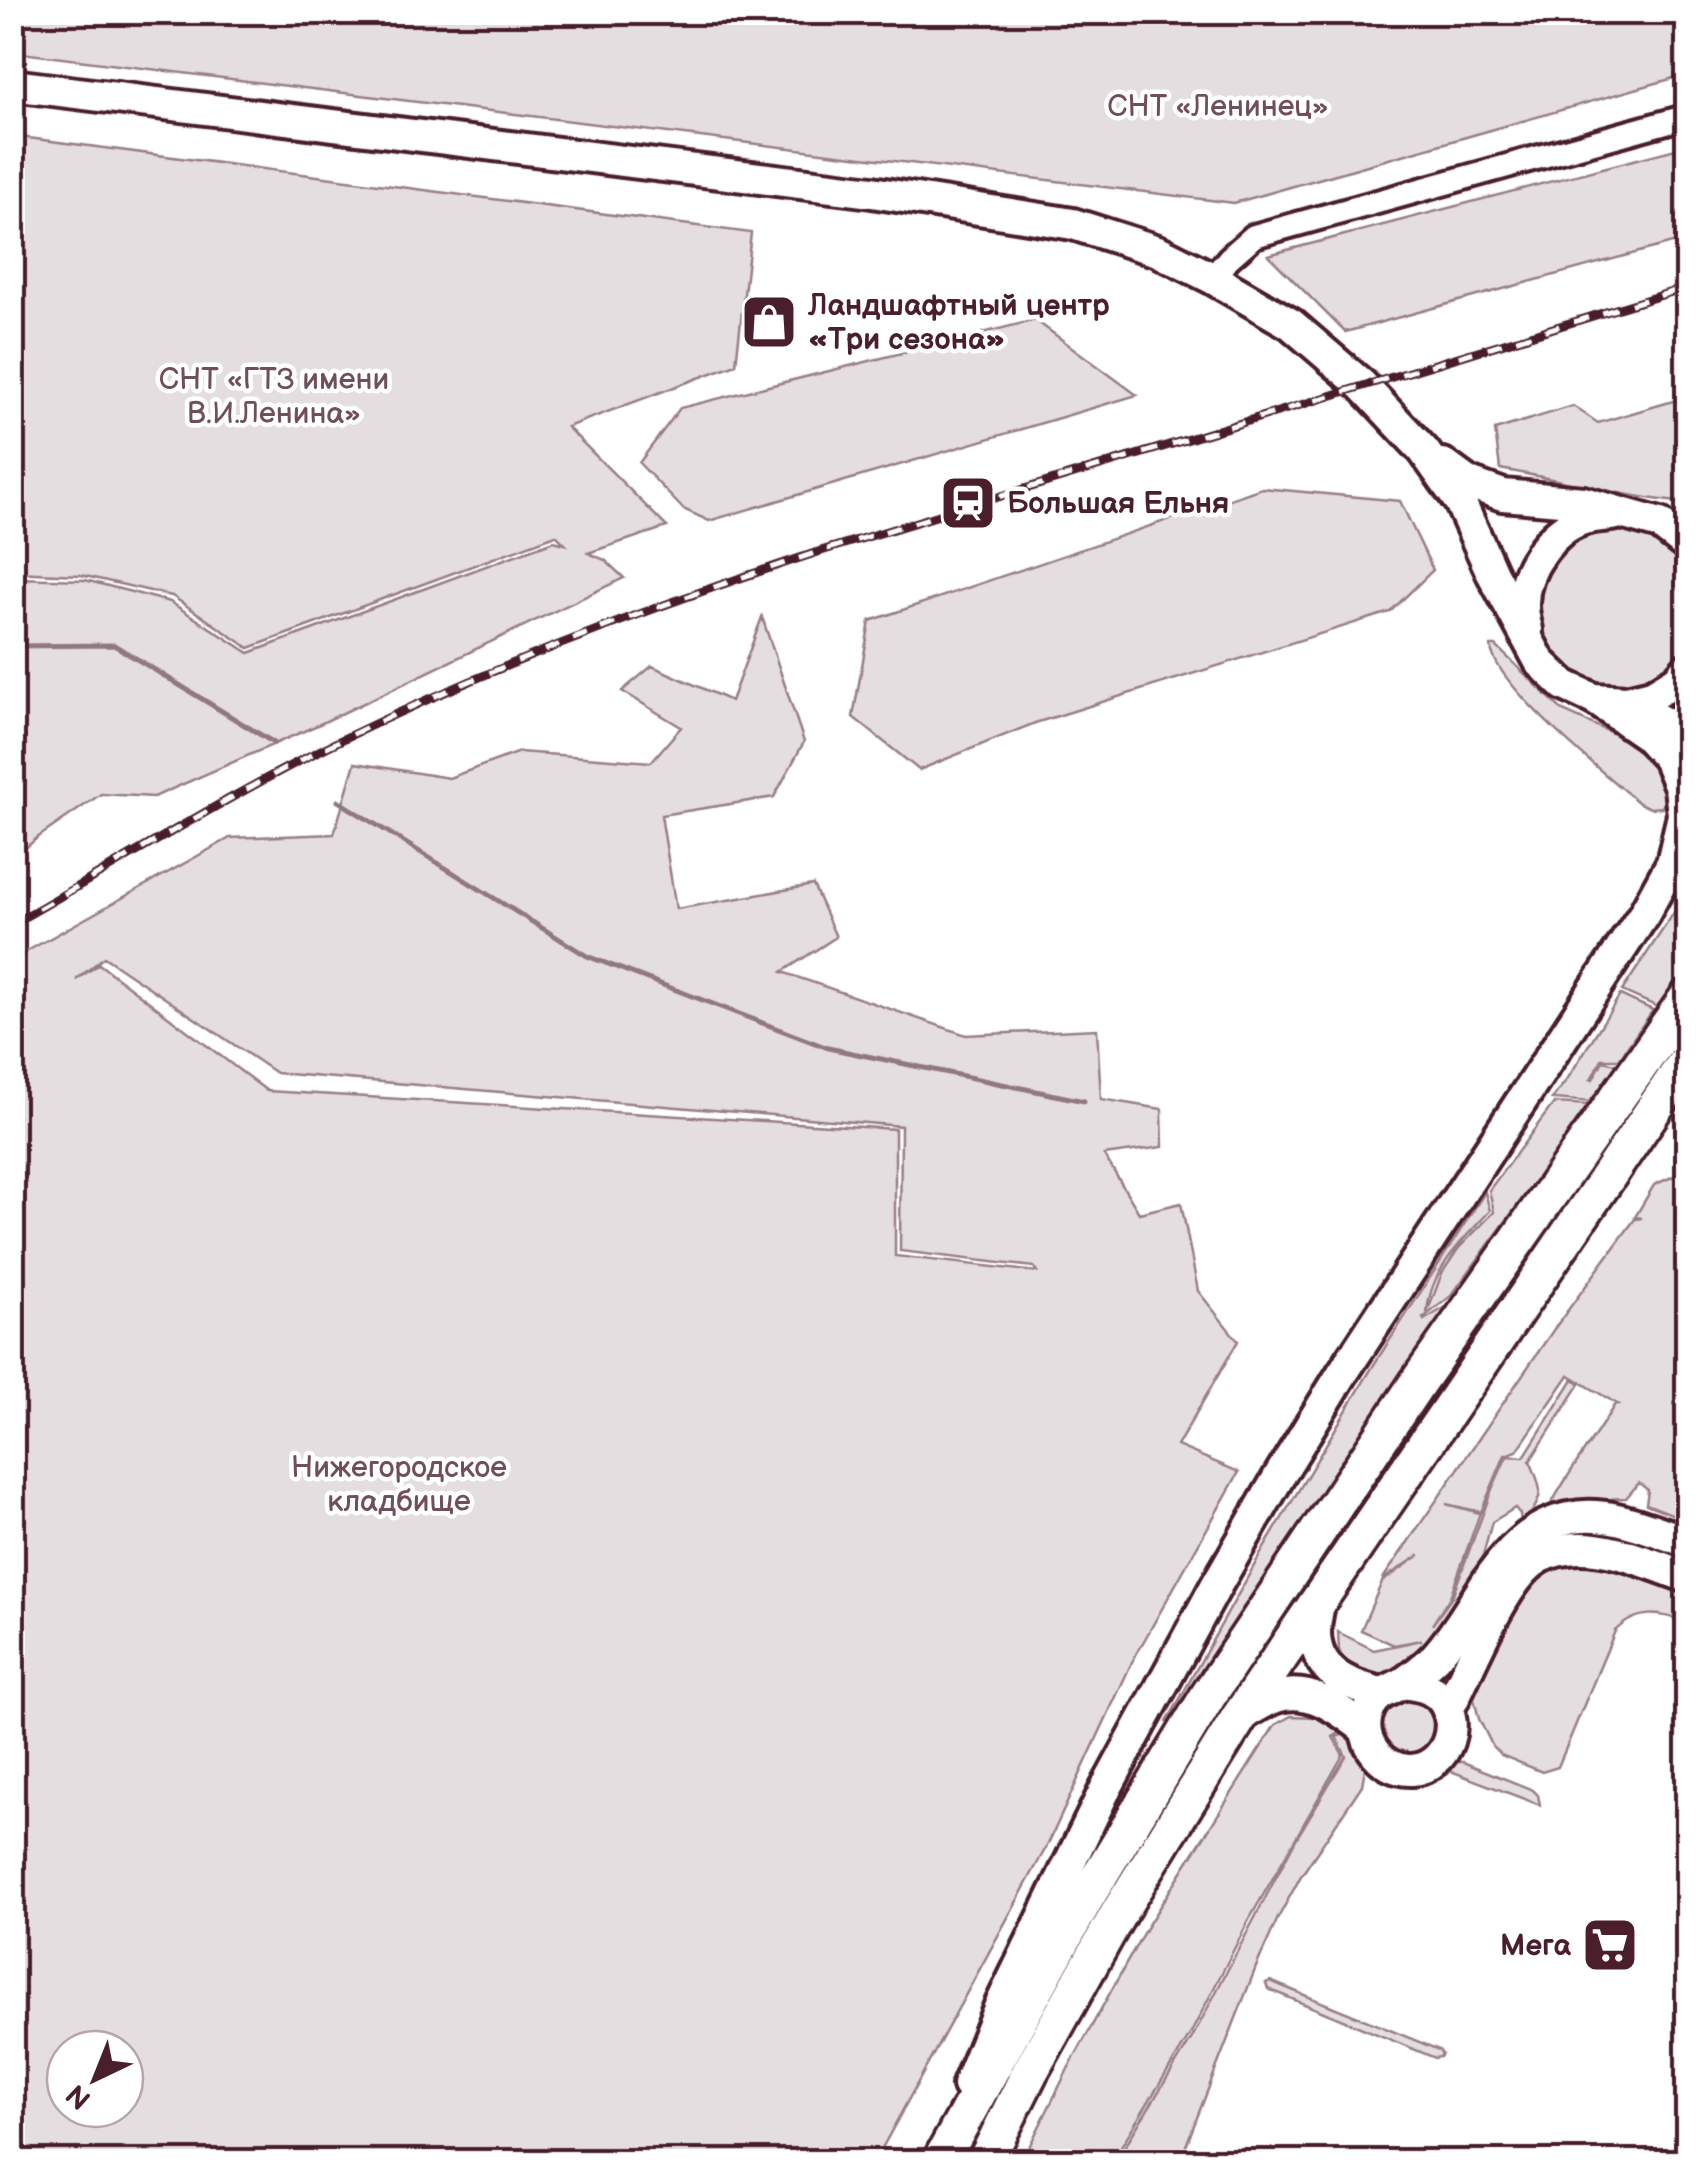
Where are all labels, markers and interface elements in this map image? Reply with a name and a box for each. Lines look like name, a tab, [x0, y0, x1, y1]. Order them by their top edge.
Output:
park label: СНТ «Ленинец»	[1107, 89, 1329, 125]
place label: Ландшафтный центр «Три сезона»	[807, 288, 1110, 358]
shop icon: Ландшафтный центр «Три сезона»	[739, 292, 799, 352]
park label: СНТ «ГТЗ имени В.И.Ленина»	[159, 362, 389, 432]
station icon: Большая Ельня	[938, 473, 998, 533]
place label: Большая Ельня	[1007, 486, 1229, 522]
park label: Нижегородское кладбище	[291, 1450, 507, 1520]
supermarket icon: Мега	[1580, 1915, 1640, 1975]
place label: Мега	[1500, 1928, 1572, 1964]
north arrow	[45, 2029, 145, 2129]
text: N	[60, 2077, 98, 2115]

